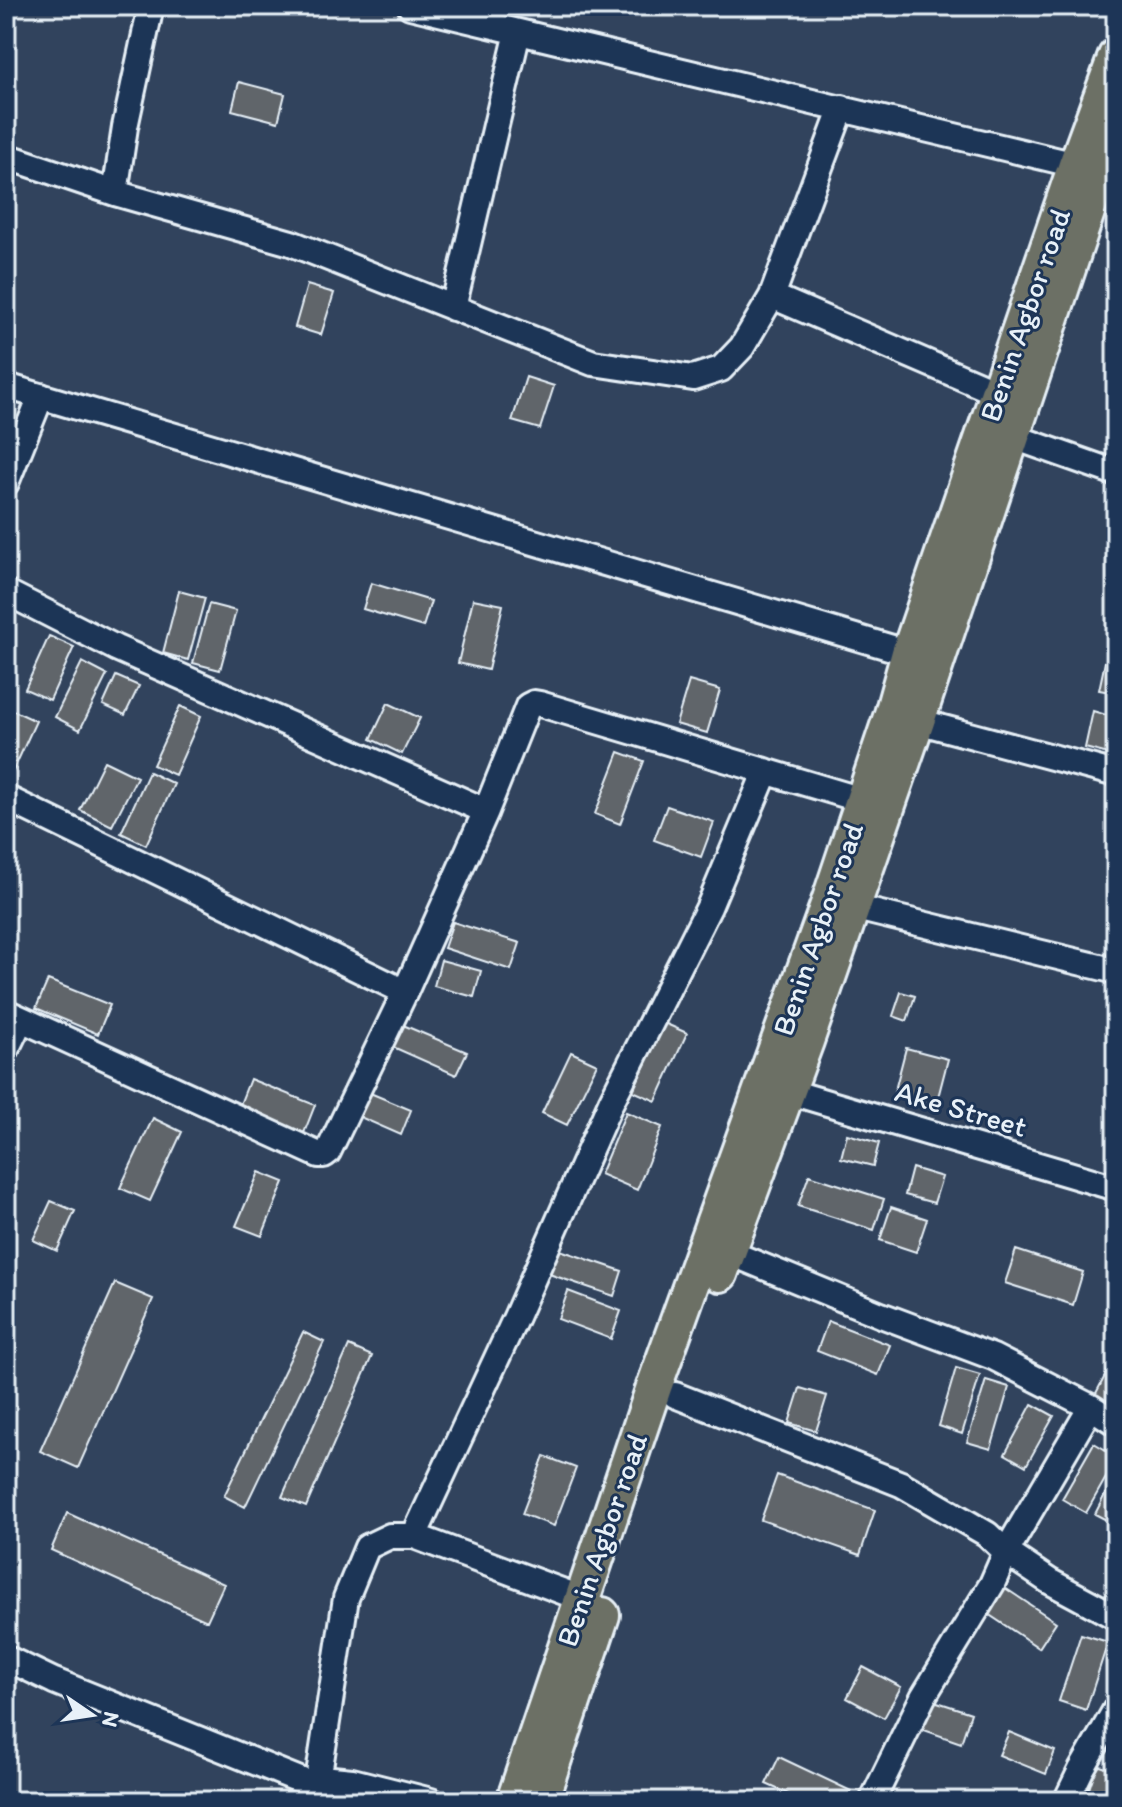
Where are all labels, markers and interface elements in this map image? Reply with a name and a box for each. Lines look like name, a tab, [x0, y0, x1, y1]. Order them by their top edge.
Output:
street label: Benin Agbor road	[971, 203, 1078, 426]
street label: Benin Agbor road	[764, 817, 871, 1040]
street label: Ake Street	[891, 1072, 1031, 1145]
street label: Benin Agbor road	[548, 1428, 655, 1651]
north arrow	[52, 1675, 132, 1755]
text: N	[96, 1709, 126, 1730]

